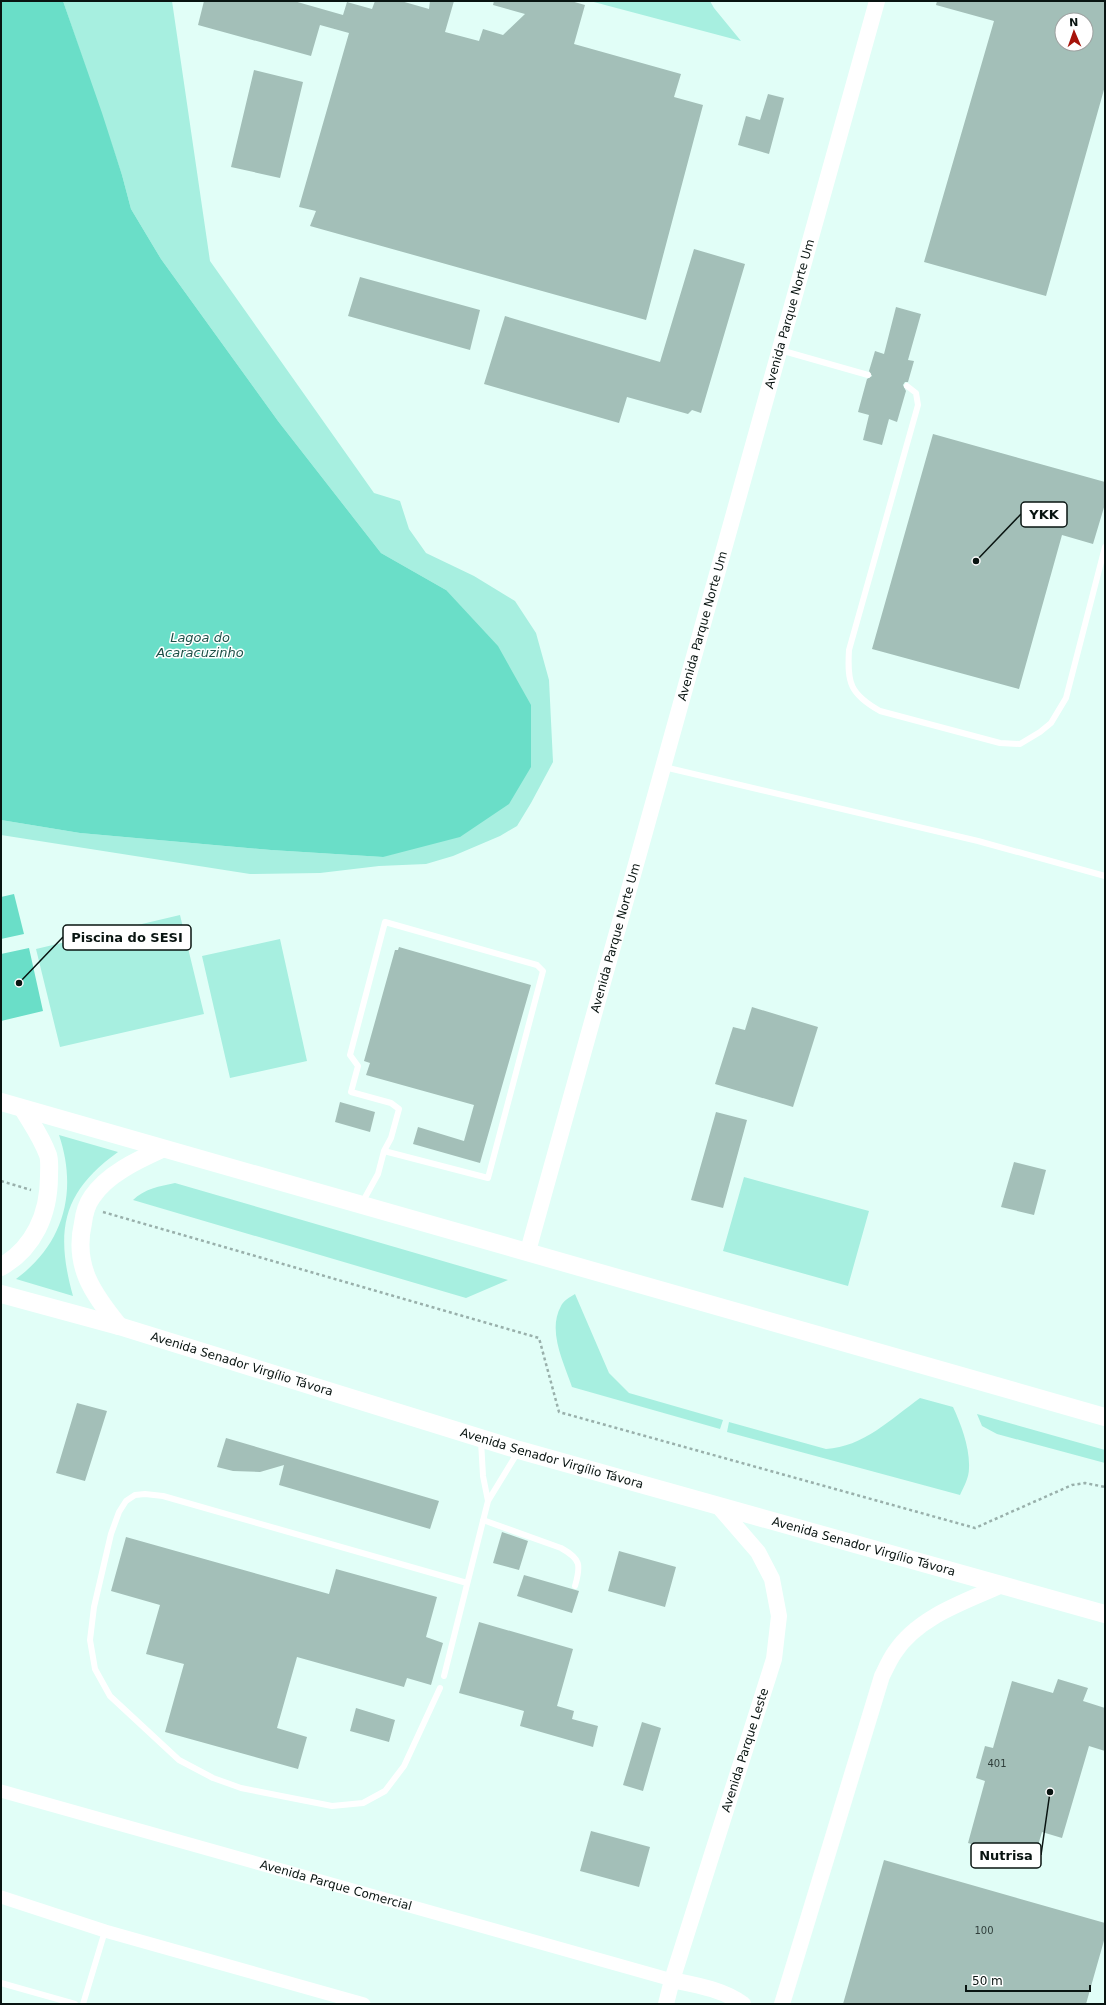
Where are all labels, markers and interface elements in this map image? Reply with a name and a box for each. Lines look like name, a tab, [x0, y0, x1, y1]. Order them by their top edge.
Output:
north arrow	[1054, 12, 1094, 52]
text: N	[1069, 16, 1079, 29]
street label: Avenida Parque Norte Um	[762, 237, 817, 390]
callout: YKK	[1021, 502, 1067, 527]
text: YKK	[1028, 507, 1060, 522]
street label: Avenida Parque Norte Um	[675, 550, 730, 702]
water label: Lagoa do Acaracuzinho	[155, 630, 244, 660]
street label: Avenida Parque Norte Um	[588, 862, 643, 1014]
callout: Piscina do SESI	[63, 925, 191, 950]
text: Piscina do SESI	[71, 930, 183, 945]
street label: Avenida Senador Virgílio Távora	[149, 1329, 335, 1399]
street label: Avenida Senador Virgílio Távora	[459, 1425, 645, 1491]
street label: Avenida Senador Virgílio Távora	[770, 1514, 957, 1579]
street label: Avenida Parque Leste	[719, 1686, 771, 1814]
house number: 401	[987, 1758, 1007, 1769]
callout: Nutrisa	[971, 1843, 1041, 1868]
text: Nutrisa	[979, 1848, 1033, 1863]
street label: Avenida Parque Comercial	[258, 1857, 414, 1913]
house number: 100	[974, 1925, 994, 1936]
scale bar	[966, 1967, 1090, 1993]
text: 50 m	[972, 1974, 1003, 1988]

